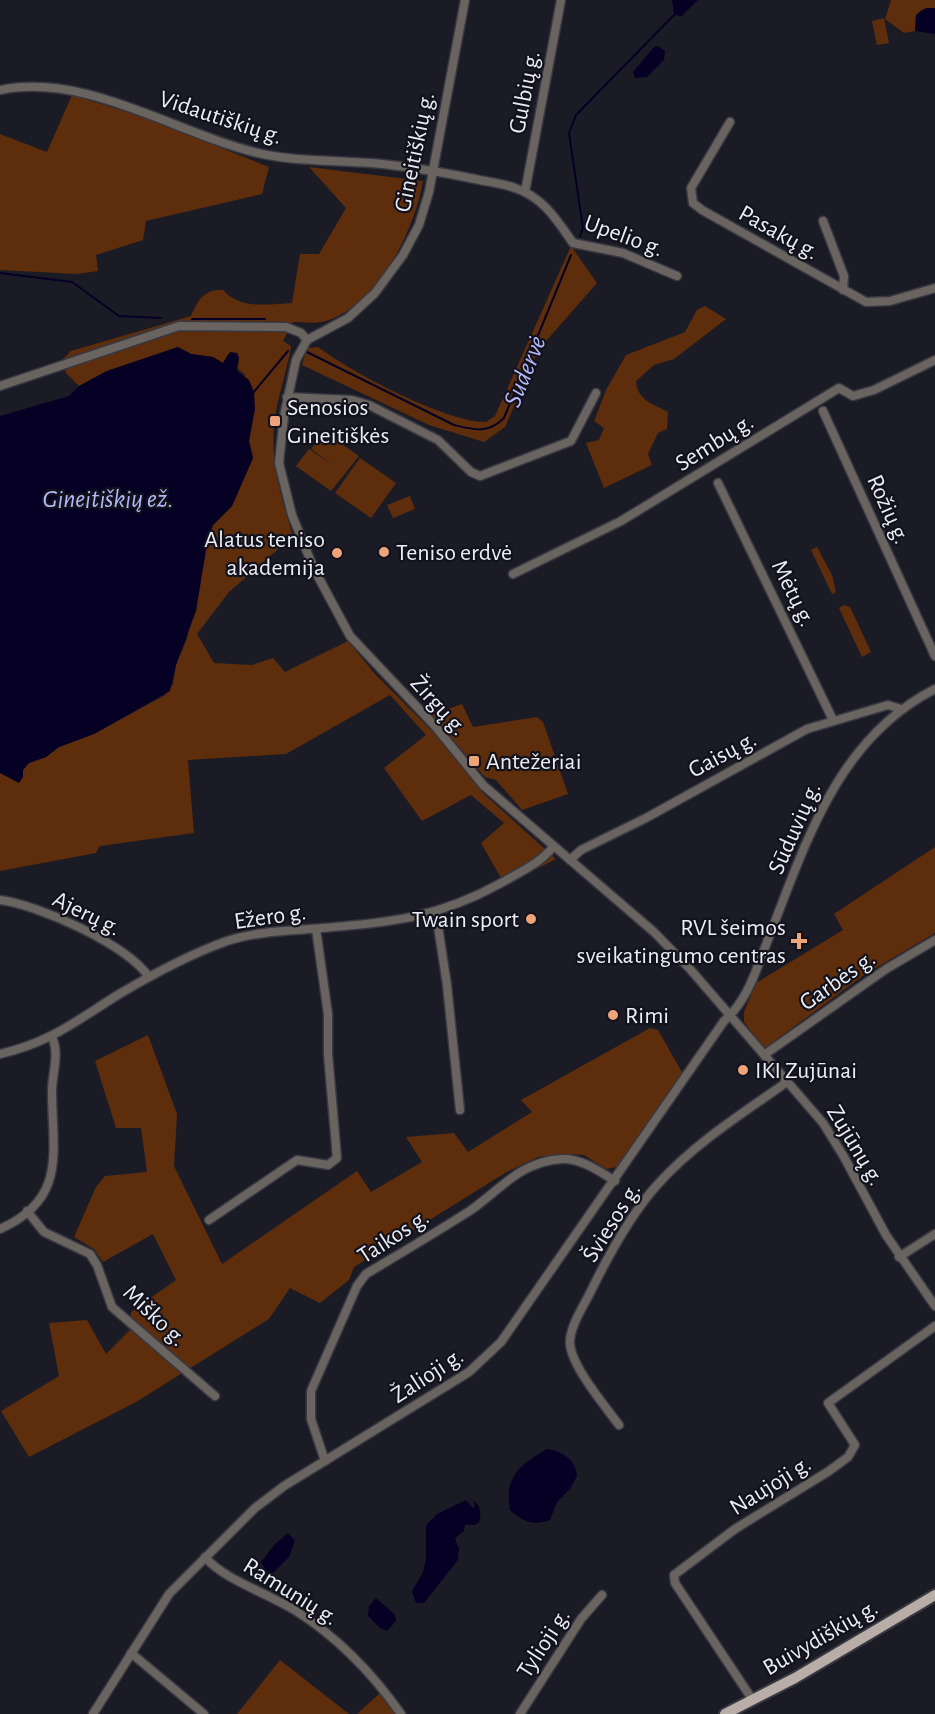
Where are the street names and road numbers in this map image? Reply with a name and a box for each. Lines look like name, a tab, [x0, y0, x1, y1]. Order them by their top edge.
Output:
street label: Gulbių g.	[505, 49, 545, 136]
street label: Vidautiškių g.	[156, 87, 285, 149]
street label: Gineitiškių g.	[391, 90, 439, 214]
street label: Pasakų g.	[735, 201, 822, 265]
street label: Upelio g.	[581, 211, 667, 261]
street label: Sembų g.	[671, 410, 758, 476]
street label: Rožių g.	[862, 471, 914, 548]
street label: Mėtų g.	[767, 556, 819, 630]
street label: Žirgų g.	[405, 670, 472, 740]
street label: Gaisų g.	[684, 727, 760, 783]
street label: Sūduvių g.	[764, 779, 826, 878]
street label: Ajerų g.	[49, 887, 124, 941]
street label: Ežero g.	[233, 900, 308, 934]
street label: Garbės g.	[795, 946, 880, 1015]
street label: Zujūnų g.	[822, 1101, 888, 1190]
street label: Šviesos g.	[577, 1178, 645, 1266]
street label: Taikos g.	[354, 1205, 433, 1269]
street label: Miško g.	[118, 1280, 190, 1351]
street label: Žalioji g.	[387, 1343, 468, 1408]
street label: Naujoji g.	[726, 1452, 815, 1520]
street label: Ramunių g.	[239, 1553, 342, 1630]
street label: Buivydiškių g.	[759, 1595, 882, 1680]
street label: Tylioji g.	[513, 1605, 575, 1682]

